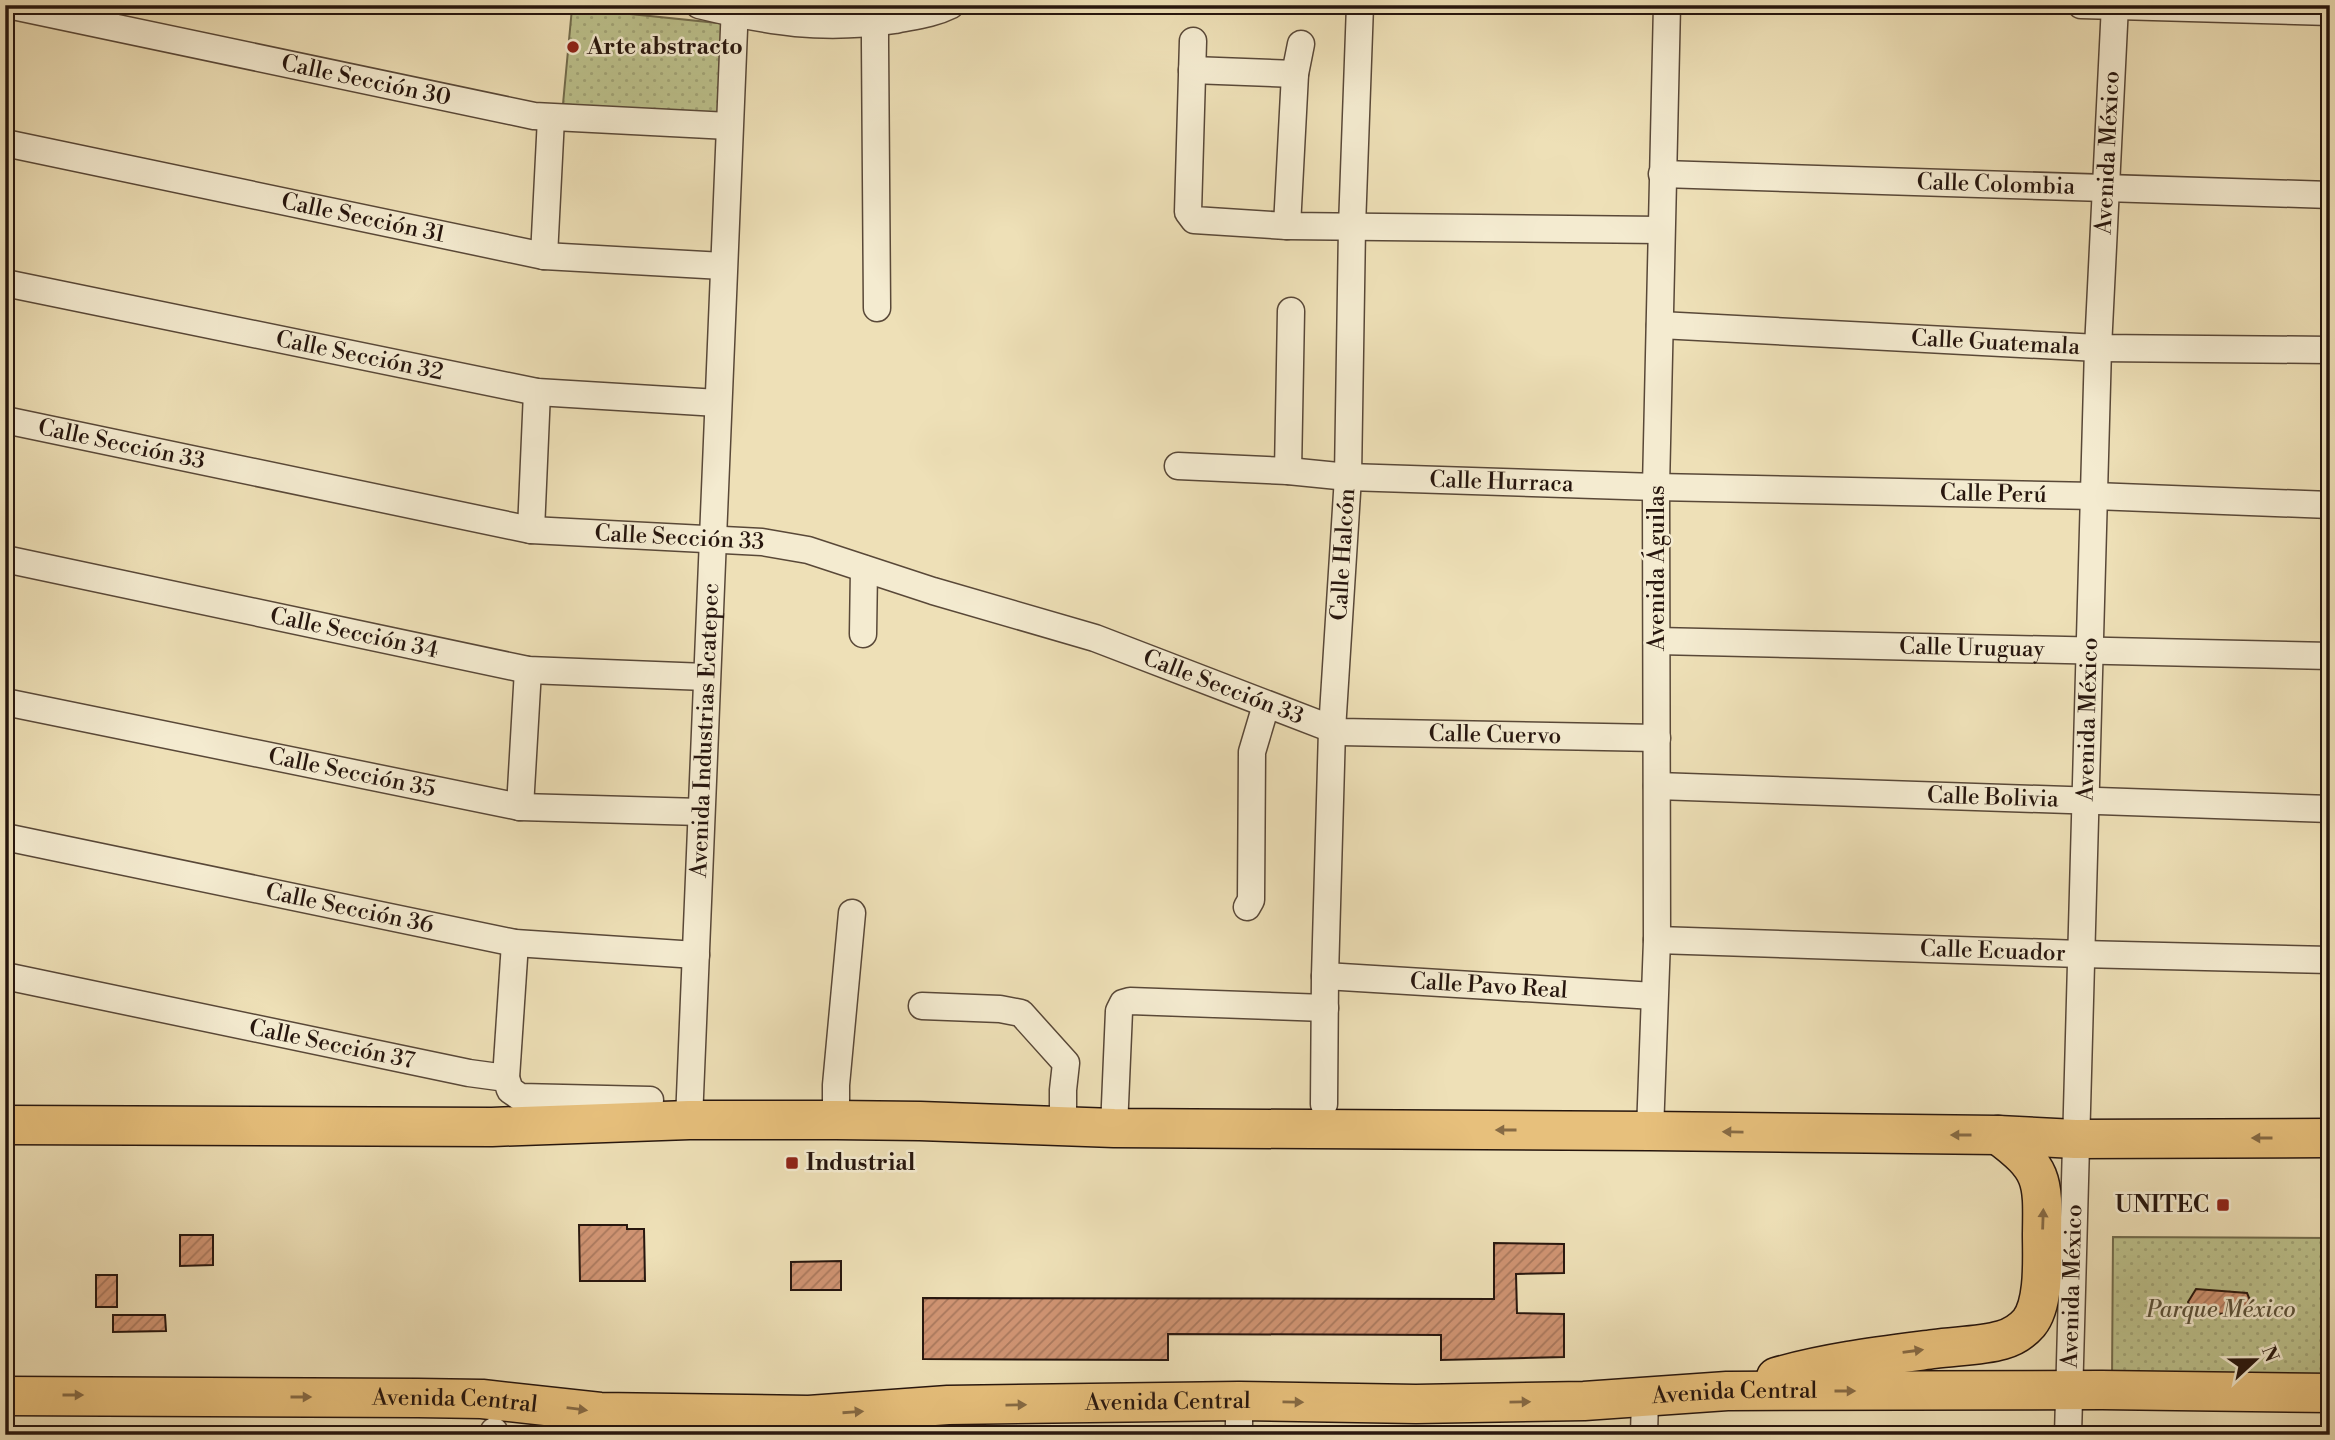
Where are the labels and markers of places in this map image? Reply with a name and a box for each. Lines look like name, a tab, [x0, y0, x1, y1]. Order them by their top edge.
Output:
place label: Arte abstracto	[586, 33, 743, 61]
marker: Arte abstracto	[565, 39, 581, 55]
place label: Industrial	[806, 1149, 916, 1177]
marker: Industrial	[784, 1155, 800, 1171]
place label: UNITEC	[2115, 1191, 2209, 1219]
marker: UNITEC	[2215, 1197, 2231, 1213]

